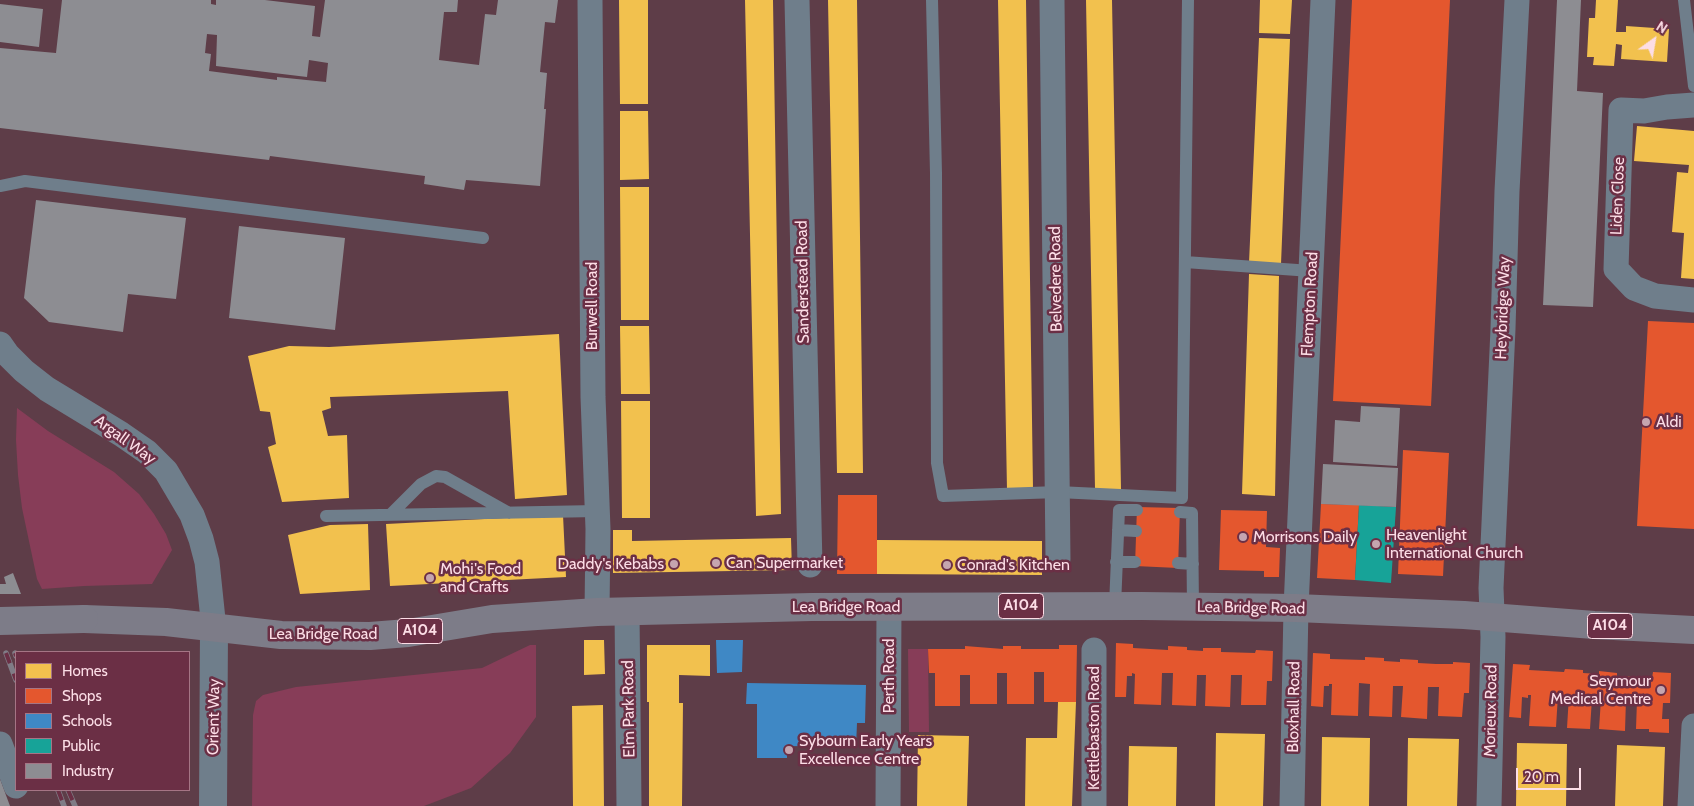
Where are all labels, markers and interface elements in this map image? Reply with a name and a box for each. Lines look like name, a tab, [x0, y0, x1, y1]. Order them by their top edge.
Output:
north arrow	[1629, 15, 1679, 65]
text: N	[1653, 17, 1671, 38]
street label: Liden Close	[1607, 157, 1629, 235]
street label: Sanderstead Road	[792, 220, 814, 344]
street label: Belvedere Road	[1045, 226, 1067, 332]
street label: Flempton Road	[1298, 251, 1322, 357]
street label: Heybridge Way	[1492, 256, 1514, 360]
street label: Burwell Road	[582, 262, 602, 350]
street label: Argall Way	[90, 411, 160, 469]
place label: Aldi	[1656, 412, 1682, 432]
marker: Aldi	[1640, 416, 1652, 428]
place label: Heavenlight International Church	[1386, 525, 1523, 563]
place label: Morrisons Daily	[1253, 527, 1357, 547]
marker: Morrisons Daily	[1237, 531, 1249, 543]
marker: Heavenlight International Church	[1370, 538, 1382, 550]
place label: Can Supermarket	[726, 553, 843, 573]
place label: Daddy's Kebabs	[557, 554, 664, 574]
place label: Conrad's Kitchen	[957, 555, 1070, 575]
marker: Can Supermarket	[710, 557, 722, 569]
marker: Daddy's Kebabs	[668, 558, 680, 570]
place label: Mohi's Food and Crafts	[440, 559, 521, 597]
marker: Conrad's Kitchen	[941, 559, 953, 571]
marker: Mohi's Food and Crafts	[424, 572, 436, 584]
road number: A104	[998, 594, 1044, 618]
street label: Lea Bridge Road	[792, 597, 900, 617]
street label: Lea Bridge Road	[1197, 597, 1305, 619]
road number: A104	[1588, 614, 1632, 638]
road number: A104	[398, 618, 442, 644]
street label: Lea Bridge Road	[269, 624, 377, 644]
street label: Perth Road	[879, 639, 899, 713]
legend	[15, 651, 190, 791]
street label: Elm Park Road	[619, 660, 639, 758]
street label: Bloxhall Road	[1284, 661, 1304, 753]
text: Homes	[62, 662, 108, 680]
street label: Morieux Road	[1481, 665, 1501, 757]
street label: Kettlebaston Road	[1084, 666, 1104, 790]
place label: Seymour Medical Centre	[1550, 671, 1651, 709]
street label: Orient Way	[204, 679, 224, 755]
marker: Seymour Medical Centre	[1655, 684, 1667, 696]
text: Shops	[62, 687, 102, 705]
text: Schools	[62, 712, 112, 730]
place label: Sybourn Early Years Excellence Centre	[799, 731, 932, 769]
text: Public	[62, 737, 100, 755]
marker: Sybourn Early Years Excellence Centre	[783, 744, 795, 756]
scale bar	[1519, 758, 1584, 790]
text: Industry	[62, 762, 114, 780]
text: 20 m	[1524, 768, 1559, 786]

